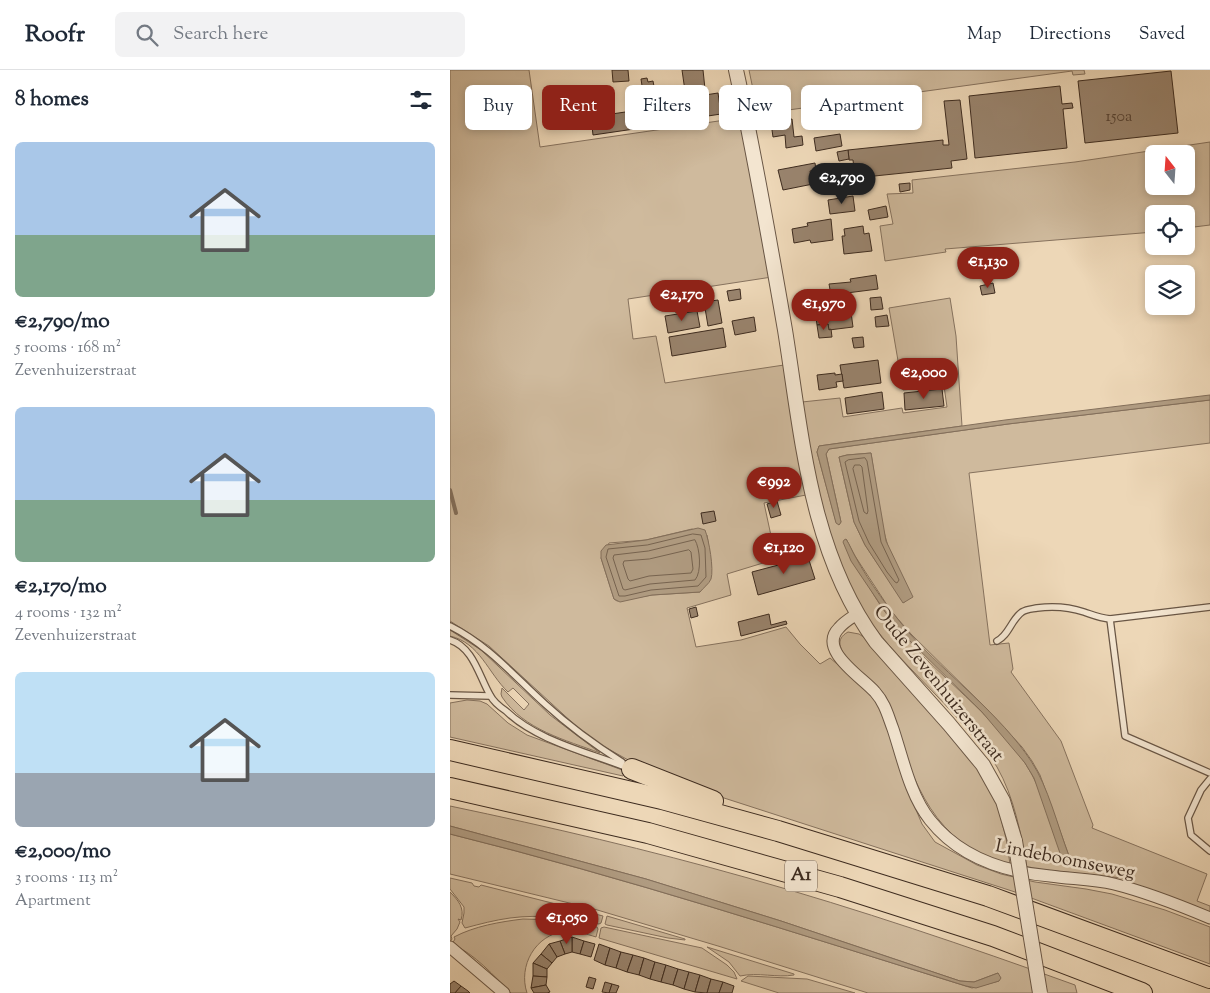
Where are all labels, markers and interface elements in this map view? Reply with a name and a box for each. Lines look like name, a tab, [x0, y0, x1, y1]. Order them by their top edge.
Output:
search box	[115, 12, 465, 57]
text: Roofr	[25, 18, 85, 52]
icon: search	[133, 21, 161, 49]
text: Search here	[173, 21, 268, 48]
text: Map	[967, 22, 1002, 48]
text: Directions	[1030, 22, 1111, 48]
text: Saved	[1139, 22, 1185, 48]
text: 8 homes	[15, 85, 89, 115]
chip: Buy	[465, 85, 532, 130]
chip: Rent	[542, 85, 615, 130]
chip: Filters	[625, 85, 709, 130]
chip: New	[719, 85, 791, 130]
chip: Apartment	[801, 85, 922, 130]
icon: filters	[407, 86, 435, 114]
house number: 150a	[1106, 106, 1133, 129]
north arrow	[1145, 145, 1195, 195]
map controls	[1145, 145, 1195, 315]
pin: €2,790	[801, 162, 883, 205]
text: €2,790	[819, 167, 865, 190]
icon: home	[180, 175, 270, 265]
button: locate	[1145, 205, 1195, 255]
pin: €1,130	[947, 246, 1029, 289]
text: €1,130	[968, 251, 1008, 274]
button: layers	[1145, 265, 1195, 315]
pin: €2,170	[641, 280, 723, 322]
text: €2,170	[661, 284, 703, 307]
pin: €1,970	[783, 288, 865, 331]
text: €1,970	[803, 293, 845, 316]
text: €2,790/mo	[15, 307, 110, 337]
text: 5 rooms · 168 m²	[15, 337, 121, 360]
pin: €2,000	[883, 358, 965, 400]
text: Zevenhuizerstraat	[15, 360, 136, 383]
text: €2,000	[901, 362, 947, 385]
icon: home	[180, 440, 270, 530]
pin: €992	[744, 466, 804, 509]
text: €992	[758, 471, 790, 494]
pin: €1,120	[743, 532, 825, 575]
text: €1,120	[764, 537, 804, 560]
text: €2,170/mo	[15, 572, 107, 602]
street label: Oude Zevenhuizerstraat	[866, 600, 1010, 769]
text: 4 rooms · 132 m²	[15, 602, 122, 625]
text: Zevenhuizerstraat	[15, 625, 136, 648]
icon: home	[180, 705, 270, 795]
street label: Lindeboomseweg	[993, 833, 1137, 887]
text: €2,000/mo	[15, 837, 111, 867]
road number: A1	[785, 860, 817, 891]
text: 3 rooms · 113 m²	[15, 867, 118, 890]
text: Apartment	[15, 890, 91, 913]
pin: €1,050	[526, 902, 608, 945]
text: €1,050	[546, 907, 588, 930]

